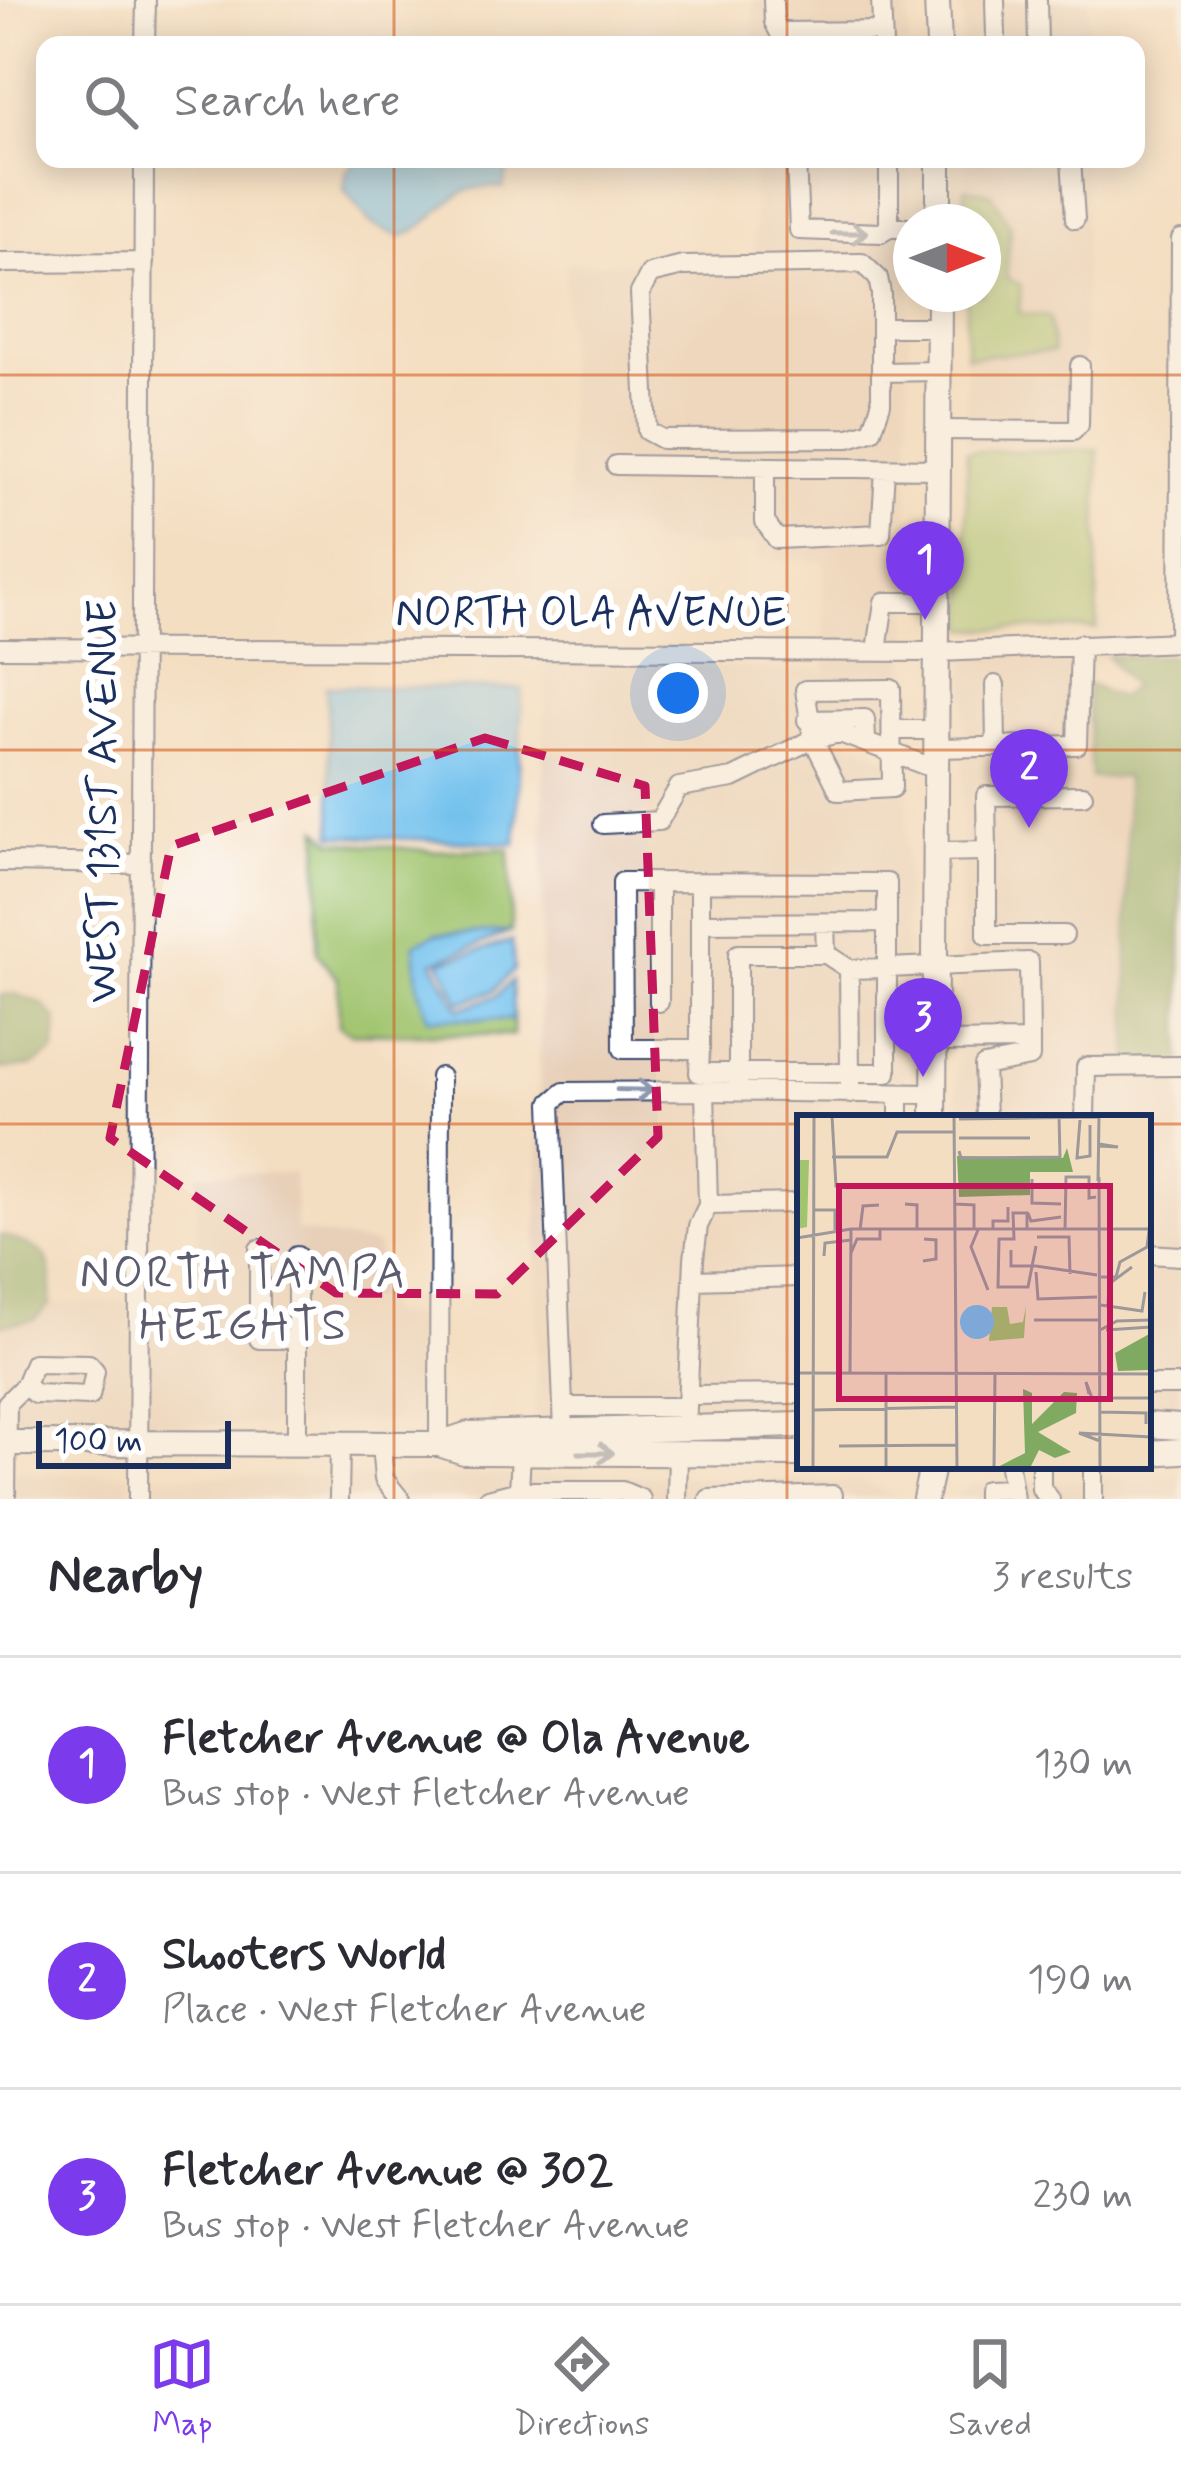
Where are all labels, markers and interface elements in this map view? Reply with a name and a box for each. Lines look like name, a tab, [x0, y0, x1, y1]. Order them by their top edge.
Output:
search box	[36, 36, 1145, 168]
icon: search	[78, 69, 144, 135]
text: Search here	[174, 73, 401, 132]
north arrow	[893, 204, 1001, 312]
one-way arrow	[830, 222, 869, 244]
pin: 1	[886, 521, 964, 620]
street label: NORTH OLA AVENUE	[396, 587, 786, 642]
street label: WEST 131ST AVENUE	[77, 599, 132, 1003]
your location	[648, 663, 708, 723]
pin: 2	[990, 729, 1068, 828]
pin: 3	[884, 978, 962, 1077]
one-way arrow	[615, 1079, 654, 1101]
inset map	[797, 1115, 1151, 1469]
district label: NORTH TAMPA HEIGHTS	[80, 1245, 408, 1356]
scale bar	[36, 1415, 231, 1468]
text: 100 m	[54, 1420, 143, 1464]
one-way arrow	[576, 1442, 615, 1464]
text: Nearby	[48, 1544, 203, 1610]
text: 3 results	[992, 1552, 1133, 1603]
text: Fletcher Avenue @ Ola Avenue	[162, 1710, 750, 1769]
text: 1	[78, 1739, 96, 1790]
text: 130 m	[1034, 1739, 1133, 1790]
text: Bus stop · West Fletcher Avenue	[162, 1769, 690, 1820]
text: Shooters World	[162, 1926, 446, 1985]
text: 2	[77, 1955, 97, 2006]
text: 190 m	[1027, 1955, 1133, 2006]
text: Place · West Fletcher Avenue	[162, 1985, 647, 2036]
text: Fletcher Avenue @ 302	[162, 2142, 613, 2201]
text: 3	[78, 2171, 96, 2222]
text: 230 m	[1032, 2171, 1133, 2222]
text: Bus stop · West Fletcher Avenue	[162, 2201, 690, 2252]
tab: Map	[149, 2331, 215, 2447]
tab: Directions	[514, 2331, 650, 2447]
tab: Saved	[948, 2331, 1032, 2447]

